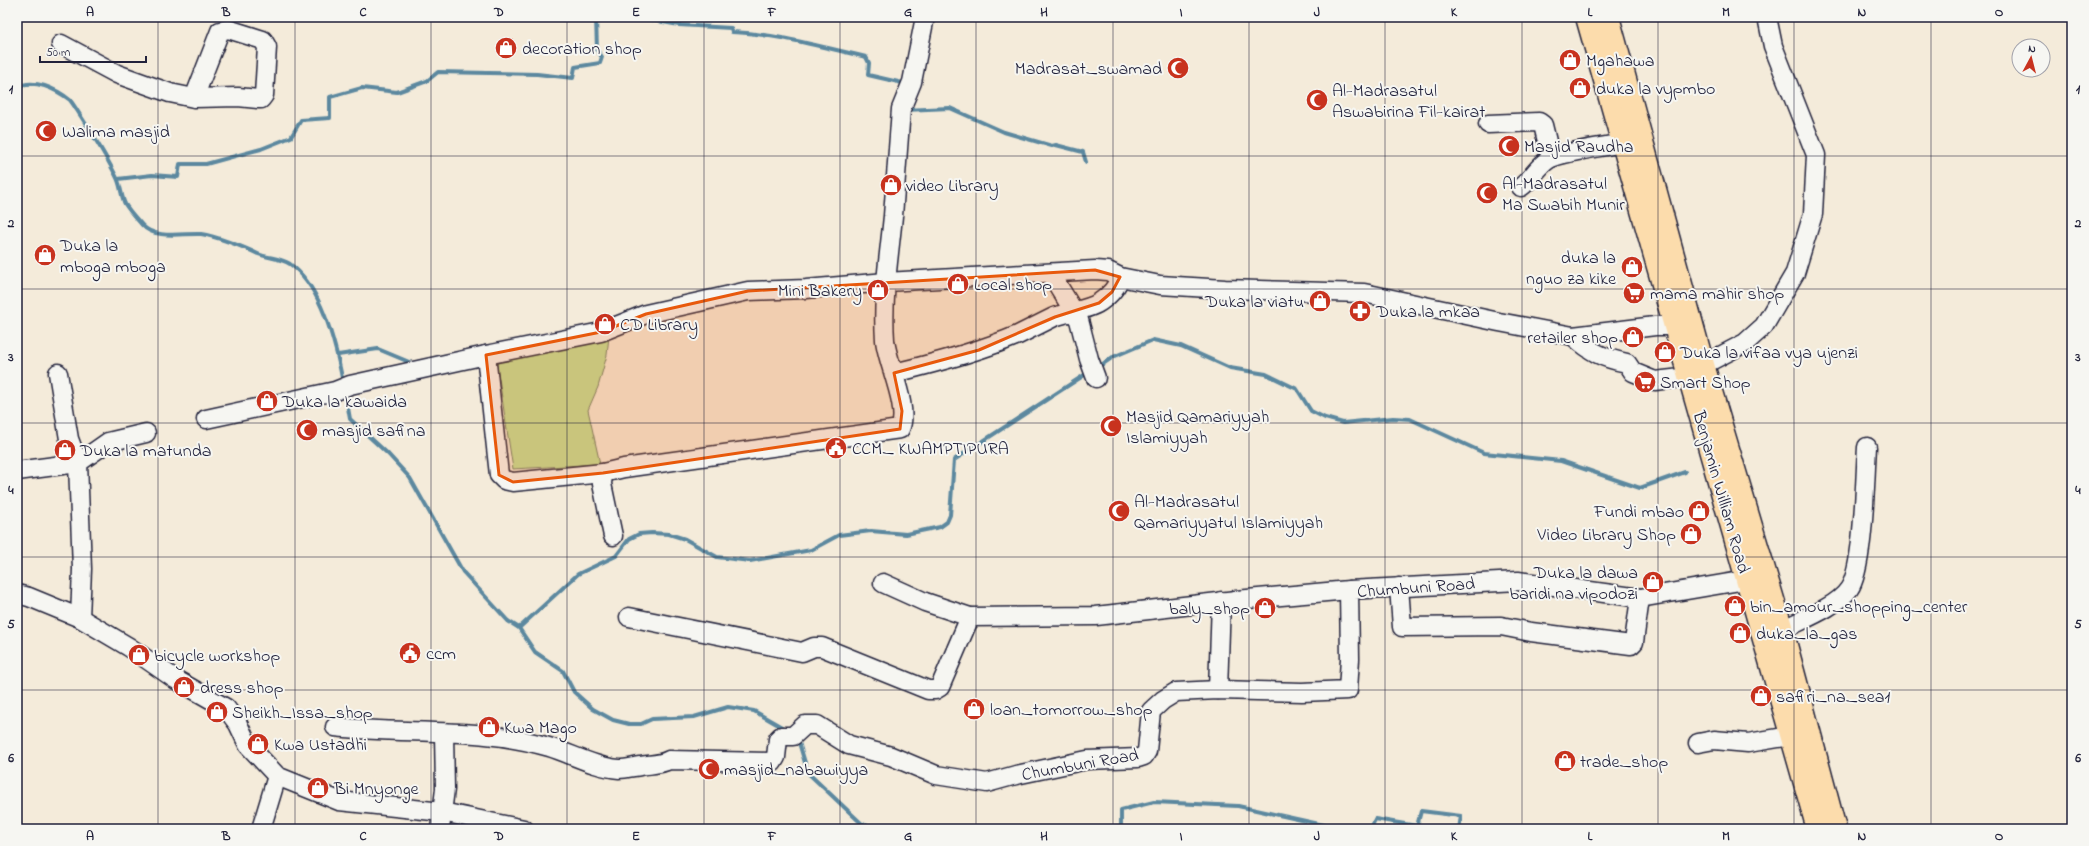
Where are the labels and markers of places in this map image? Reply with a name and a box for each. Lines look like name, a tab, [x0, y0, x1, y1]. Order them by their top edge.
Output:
shop icon: decoration shop	[493, 35, 519, 61]
place label: decoration shop	[522, 37, 642, 63]
shop icon: Mgahawa	[1557, 47, 1583, 73]
place label: Mgahawa	[1586, 49, 1655, 76]
mosque icon: Madrasat_swamad	[1165, 55, 1191, 81]
place label: Madrasat_swamad	[1015, 57, 1162, 83]
shop icon: duka la vypmbo	[1567, 75, 1593, 101]
place label: duka la vypmbo	[1596, 77, 1715, 103]
place label: Al-Madrasatul Aswabirina Fil-kairat	[1332, 79, 1485, 126]
mosque icon: Al-Madrasatul Aswabirina Fil-kairat	[1304, 87, 1330, 113]
mosque icon: Walima masjid	[33, 118, 59, 144]
place label: Walima masjid	[62, 120, 170, 146]
mosque icon: Masjid Raudha	[1496, 133, 1522, 159]
place label: Masjid Raudha	[1524, 135, 1634, 161]
shop icon: video Library	[878, 172, 904, 198]
place label: Al-Madrasatul Ma Swabih Munir	[1502, 172, 1625, 219]
place label: video Library	[906, 174, 999, 200]
mosque icon: Al-Madrasatul Ma Swabih Munir	[1474, 180, 1500, 206]
place label: Duka la mboga mboga	[59, 234, 166, 282]
shop icon: Duka la mboga mboga	[32, 242, 58, 268]
place label: duka la nguo za kike	[1526, 246, 1617, 294]
shop icon: duka la nguo za kike	[1619, 254, 1645, 280]
shop icon: Local shop	[945, 271, 971, 297]
place label: Local shop	[974, 273, 1052, 299]
shop icon: Mini Bakery	[865, 277, 891, 303]
place label: Mini Bakery	[778, 279, 862, 305]
supermarket icon: mama mahir shop	[1621, 280, 1647, 306]
place label: mama mahir shop	[1650, 282, 1785, 308]
shop icon: Duka la viatu	[1307, 288, 1333, 314]
place label: Duka la viatu	[1204, 290, 1304, 316]
pharmacy icon: Duka la mkaa	[1347, 298, 1373, 324]
place label: Duka la mkaa	[1375, 300, 1480, 326]
shop icon: CD Library	[592, 311, 618, 337]
place label: CD Library	[620, 313, 698, 339]
shop icon: retailer shop	[1620, 324, 1646, 350]
place label: retailer shop	[1527, 326, 1618, 352]
shop icon: Duka la vifaa vya ujenzi	[1652, 339, 1678, 365]
place label: Duka la vifaa vya ujenzi	[1679, 341, 1858, 367]
supermarket icon: Smart Shop	[1632, 369, 1658, 395]
place label: Smart Shop	[1660, 371, 1751, 397]
shop icon: Duka la kawaida	[254, 388, 280, 414]
place label: Duka la kawaida	[281, 390, 407, 416]
place label: Masjid Qamariyyah Islamiyyah	[1126, 405, 1269, 452]
mosque icon: Masjid Qamariyyah Islamiyyah	[1098, 413, 1124, 439]
mosque icon: masjid safina	[294, 417, 320, 443]
place label: masjid safina	[322, 419, 425, 445]
public building icon: CCM_ KWAMPTIPURA	[823, 435, 849, 461]
shop icon: Duka la matunda	[52, 437, 78, 463]
place label: CCM_ KWAMPTIPURA	[852, 437, 1009, 463]
place label: Duka la matunda	[79, 439, 212, 465]
place label: Al-Madrasatul Qamariyyatul Islamiyyah	[1134, 490, 1323, 537]
mosque icon: Al-Madrasatul Qamariyyatul Islamiyyah	[1106, 498, 1132, 524]
shop icon: Fundi mbao	[1686, 498, 1712, 524]
place label: Fundi mbao	[1593, 500, 1684, 526]
shop icon: Video Library Shop	[1678, 521, 1704, 547]
place label: Video Library Shop	[1536, 523, 1676, 549]
place label: Duka la dawa baridi na vipodozi	[1509, 561, 1638, 608]
shop icon: Duka la dawa baridi na vipodozi	[1640, 569, 1666, 595]
shop icon: bin_amour_shopping_center	[1722, 593, 1748, 619]
shop icon: baly_shop	[1252, 595, 1278, 621]
place label: bin_amour_shopping_center	[1750, 595, 1968, 622]
place label: baly_shop	[1169, 597, 1250, 623]
shop icon: duka_la_gas	[1727, 620, 1753, 646]
place label: duka_la_gas	[1756, 622, 1857, 649]
public building icon: ccm	[397, 640, 423, 666]
shop icon: bicycle workshop	[126, 642, 152, 668]
place label: ccm	[426, 642, 456, 668]
place label: bicycle workshop	[154, 644, 280, 670]
shop icon: dress shop	[171, 674, 197, 700]
place label: dress shop	[200, 676, 284, 702]
shop icon: safiri_na_sea1	[1748, 683, 1774, 709]
place label: safiri_na_sea1	[1776, 685, 1890, 711]
shop icon: loan_tomorrow_shop	[961, 696, 987, 722]
place label: loan_tomorrow_shop	[990, 698, 1153, 724]
shop icon: Sheikh_Issa_shop	[204, 699, 230, 725]
place label: Sheikh_Issa_shop	[232, 701, 373, 727]
shop icon: Kwa Mago	[476, 714, 502, 740]
place label: Kwa Mago	[504, 716, 577, 743]
shop icon: Kwa Ustadhi	[245, 731, 271, 757]
place label: Kwa Ustadhi	[274, 733, 367, 759]
shop icon: trade_shop	[1552, 748, 1578, 774]
place label: trade_shop	[1580, 750, 1668, 776]
mosque icon: masjid_nabawiyya	[696, 756, 722, 782]
place label: masjid_nabawiyya	[724, 758, 868, 784]
shop icon: Bi Mnyonge	[305, 775, 331, 801]
place label: Bi Mnyonge	[333, 777, 420, 804]

